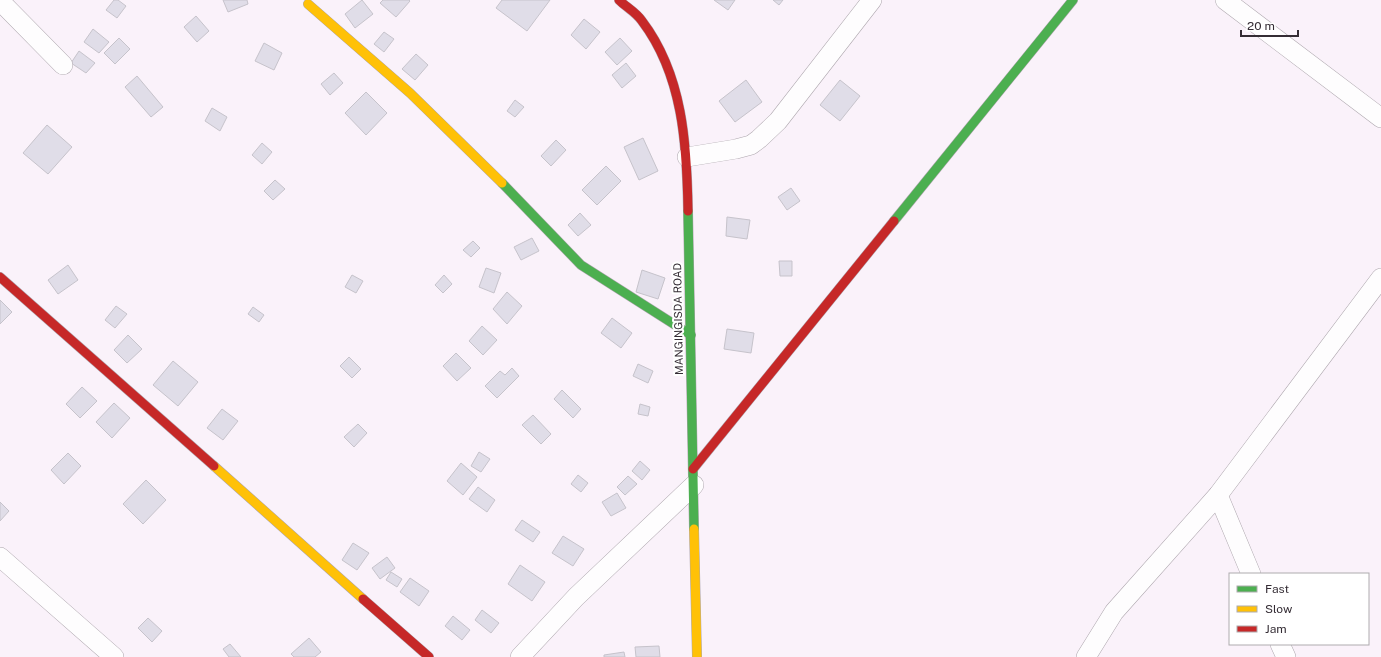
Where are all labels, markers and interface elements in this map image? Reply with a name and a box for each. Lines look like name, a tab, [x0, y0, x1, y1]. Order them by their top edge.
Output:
scale bar	[1241, 12, 1298, 38]
text: 20 m	[1247, 19, 1275, 33]
street label: MANGINGISDA ROAD	[671, 262, 685, 375]
legend	[1229, 573, 1369, 645]
text: Fast	[1265, 582, 1290, 596]
text: Slow	[1265, 602, 1293, 616]
text: Jam	[1265, 622, 1287, 636]

